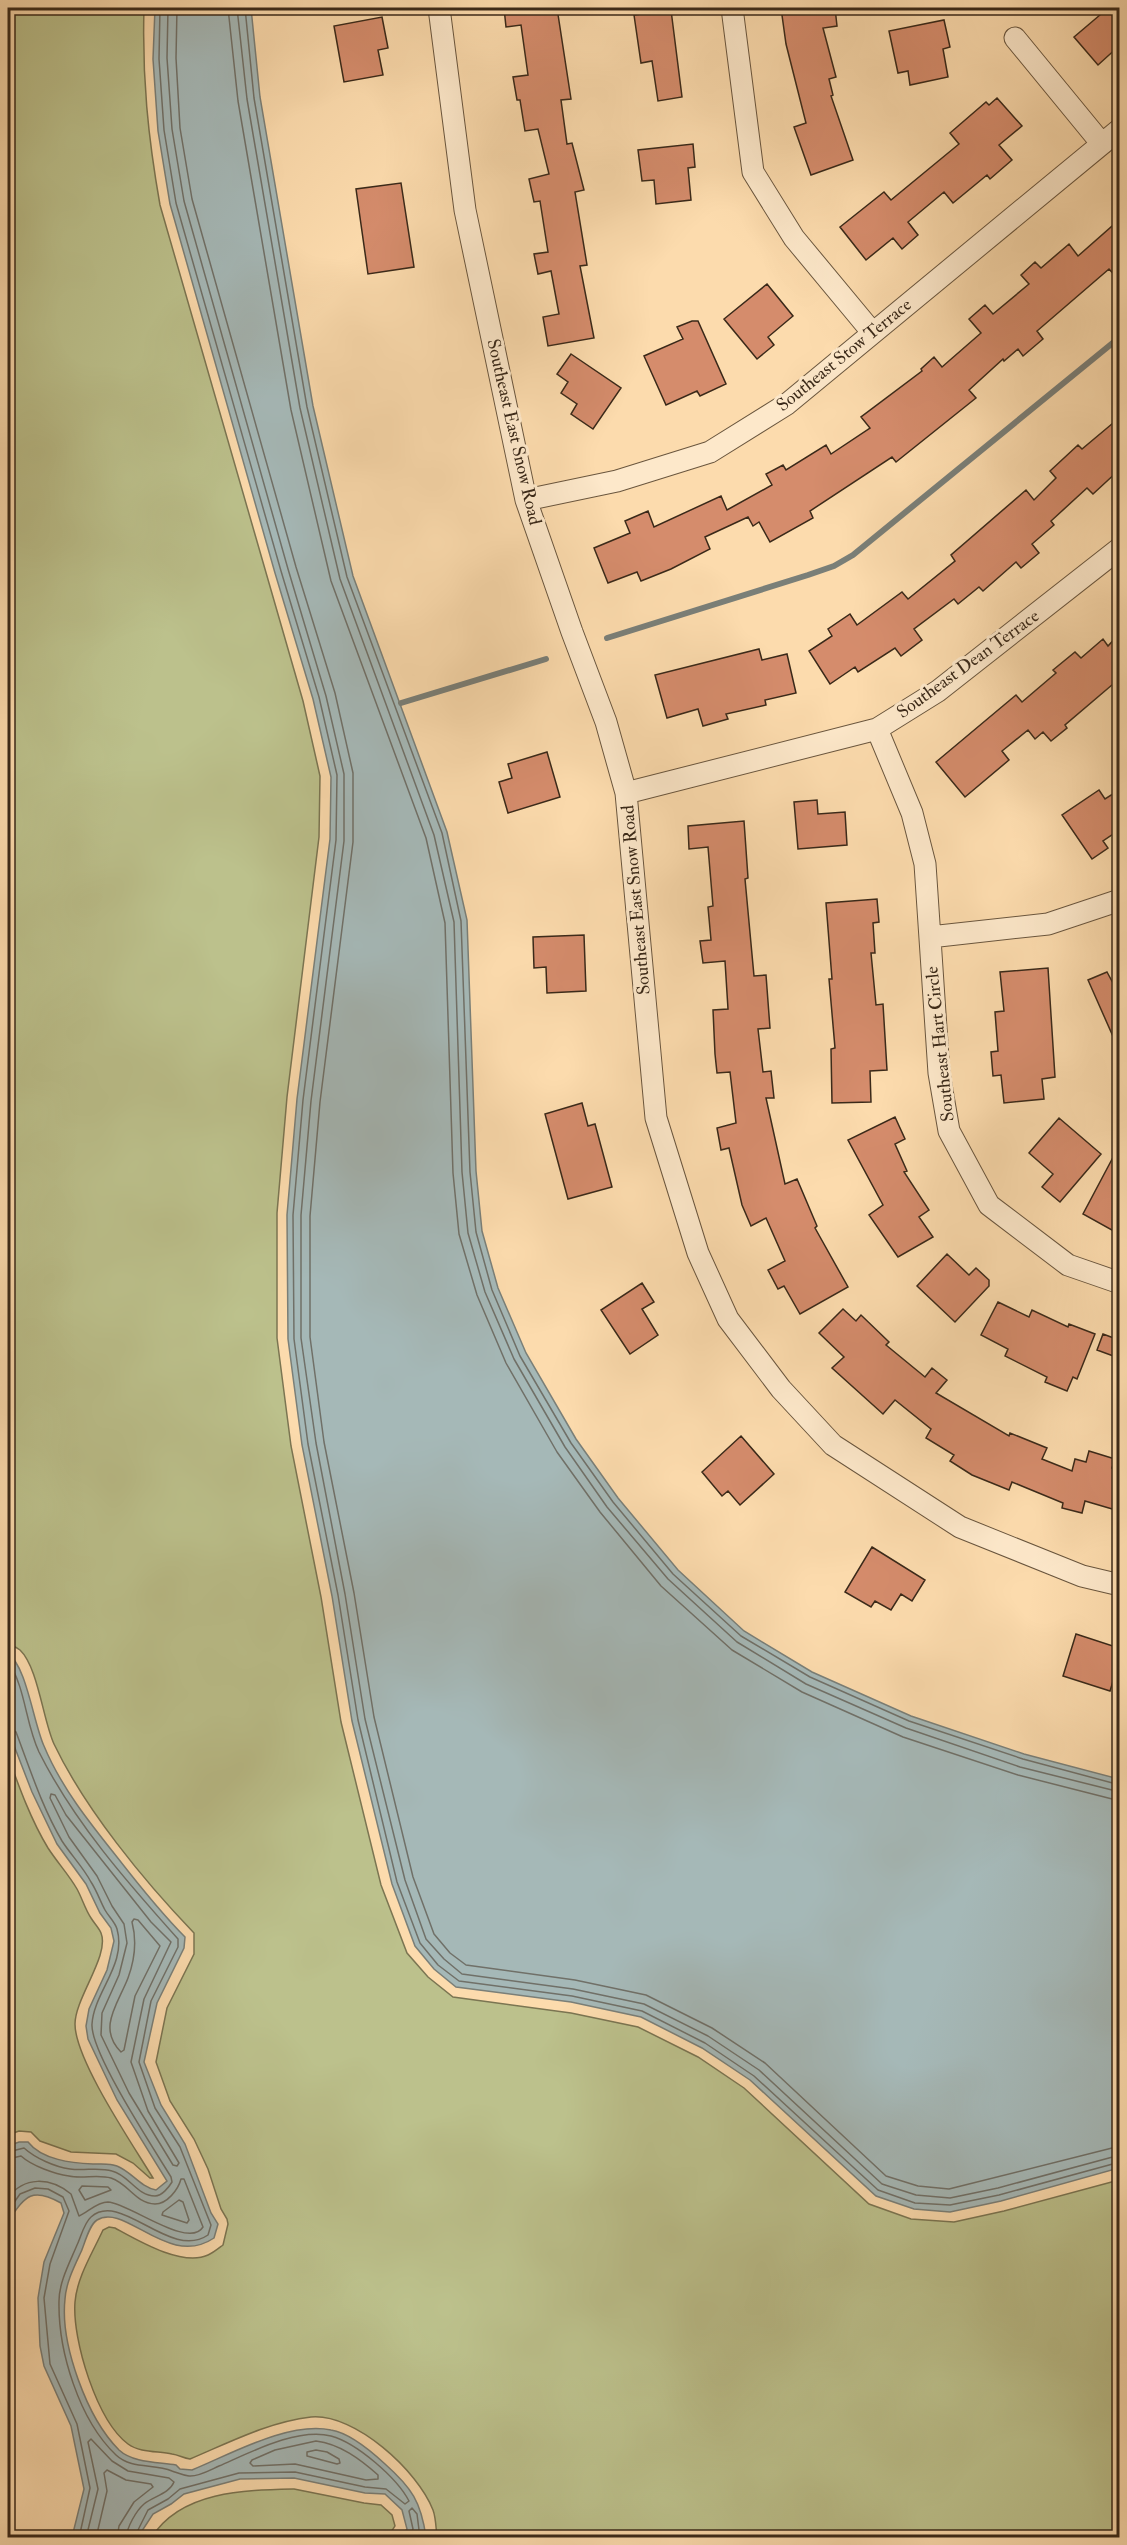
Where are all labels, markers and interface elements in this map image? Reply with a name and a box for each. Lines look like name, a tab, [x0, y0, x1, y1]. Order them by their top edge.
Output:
street label: Southeast Stow Terrace	[772, 293, 917, 417]
street label: Southeast East Snow Road	[481, 337, 547, 527]
street label: Southeast Dean Terrace	[892, 604, 1044, 723]
street label: Southeast East Snow Road	[616, 804, 656, 996]
street label: Southeast Hart Circle	[920, 965, 960, 1123]

